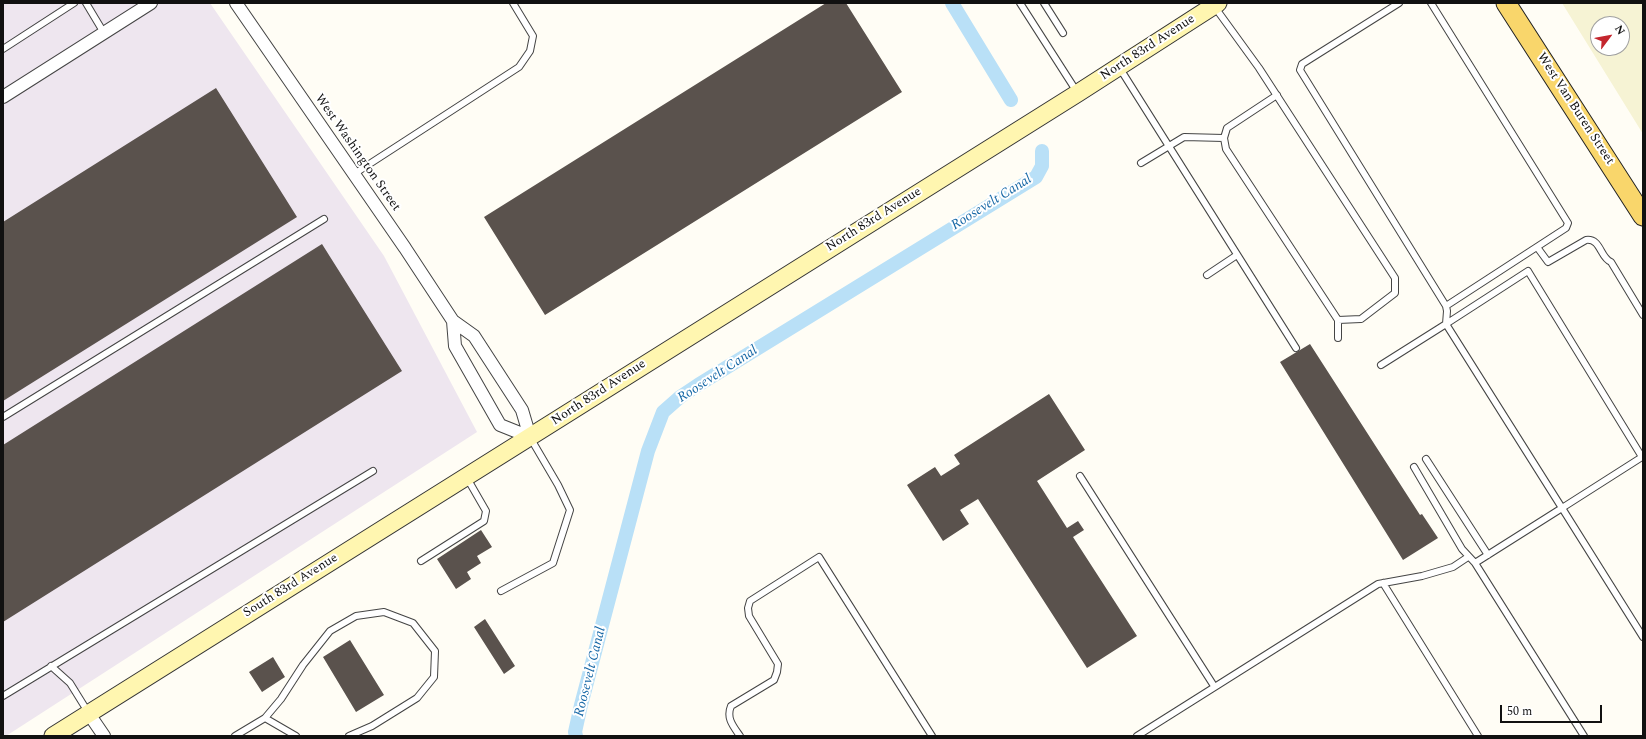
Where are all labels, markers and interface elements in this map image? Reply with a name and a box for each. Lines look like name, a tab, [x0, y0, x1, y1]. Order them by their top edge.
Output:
street label: North 83rd Avenue	[1098, 12, 1198, 84]
north arrow	[1590, 16, 1630, 56]
text: N	[1610, 22, 1629, 38]
street label: West Van Buren Street	[1533, 50, 1617, 168]
street label: West Washington Street	[311, 91, 403, 215]
water label: Roosevelt Canal	[949, 172, 1035, 234]
street label: North 83rd Avenue	[823, 184, 925, 256]
water label: Roosevelt Canal	[675, 343, 761, 407]
street label: North 83rd Avenue	[549, 357, 649, 429]
street label: South 83rd Avenue	[241, 551, 341, 621]
water label: Roosevelt Canal	[572, 625, 610, 719]
scale bar	[1502, 697, 1604, 723]
text: 50 m	[1507, 702, 1532, 721]

